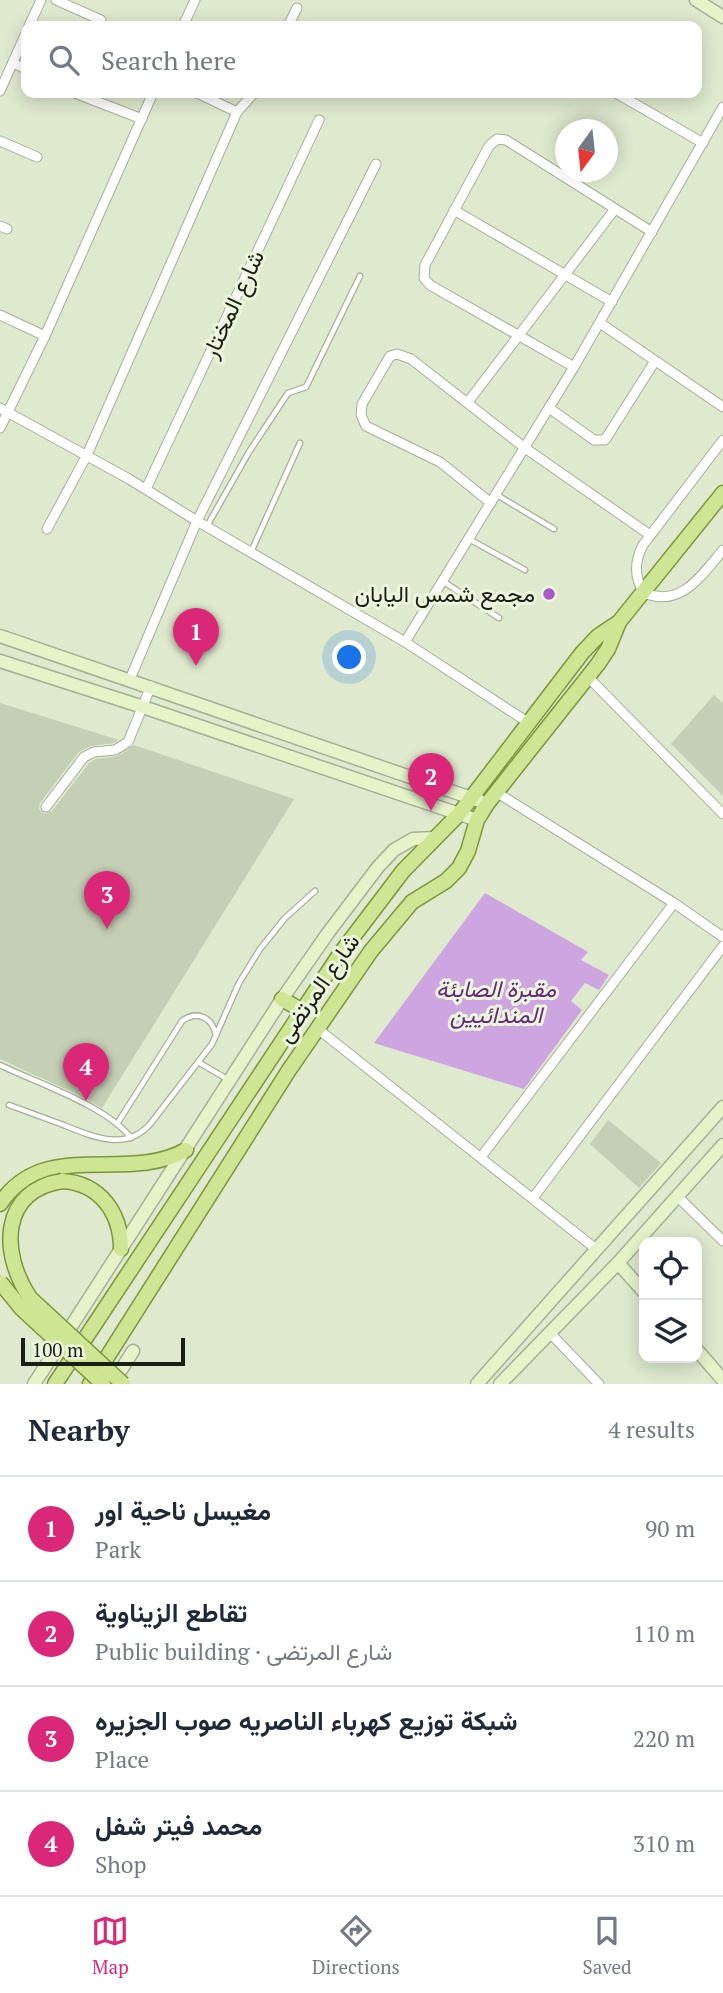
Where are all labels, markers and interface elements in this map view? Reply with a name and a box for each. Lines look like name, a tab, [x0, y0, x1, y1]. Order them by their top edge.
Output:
search box	[21, 21, 702, 98]
icon: search	[45, 41, 83, 79]
text: Search here	[101, 43, 236, 77]
north arrow	[555, 119, 618, 182]
street label: شارع المختار	[194, 245, 272, 364]
place label: مجمع شمس اليابان	[354, 578, 535, 610]
marker: مجمع شمس اليابان	[541, 586, 557, 602]
pin: 1	[173, 608, 219, 666]
your location	[332, 640, 366, 674]
pin: 2	[408, 753, 454, 811]
pin: 3	[84, 871, 130, 929]
street label: شارع المرتضى	[269, 927, 367, 1049]
park label: مقبرة الصابئة المندائيين	[436, 973, 557, 1030]
pin: 4	[63, 1043, 109, 1101]
map controls	[639, 1237, 702, 1363]
button: locate	[639, 1237, 702, 1300]
button: layers	[639, 1300, 702, 1363]
scale bar	[21, 1335, 186, 1367]
text: 100 m	[32, 1337, 83, 1362]
text: Nearby	[28, 1410, 130, 1450]
text: 4 results	[608, 1414, 695, 1445]
text: مغيسل ناحية اور	[95, 1493, 271, 1527]
text: 1	[45, 1513, 58, 1544]
text: 90 m	[645, 1513, 695, 1544]
text: Park	[95, 1534, 141, 1565]
text: تقاطع الزيناوية	[95, 1595, 247, 1629]
text: 2	[45, 1618, 58, 1649]
text: 110 m	[633, 1618, 695, 1649]
text: Public building · شارع المرتضى	[95, 1636, 392, 1667]
text: شبكة توزيع كهرباء الناصريه صوب الجزيره	[95, 1703, 517, 1737]
text: 3	[45, 1723, 58, 1754]
text: 220 m	[633, 1723, 695, 1754]
text: Place	[95, 1744, 149, 1775]
text: محمد فيتر شفل	[95, 1808, 262, 1842]
text: 4	[45, 1828, 58, 1859]
text: 310 m	[633, 1828, 695, 1859]
text: Shop	[95, 1849, 147, 1880]
tab: Map	[91, 1912, 129, 1979]
tab: Directions	[312, 1912, 400, 1979]
tab: Saved	[582, 1912, 632, 1979]

